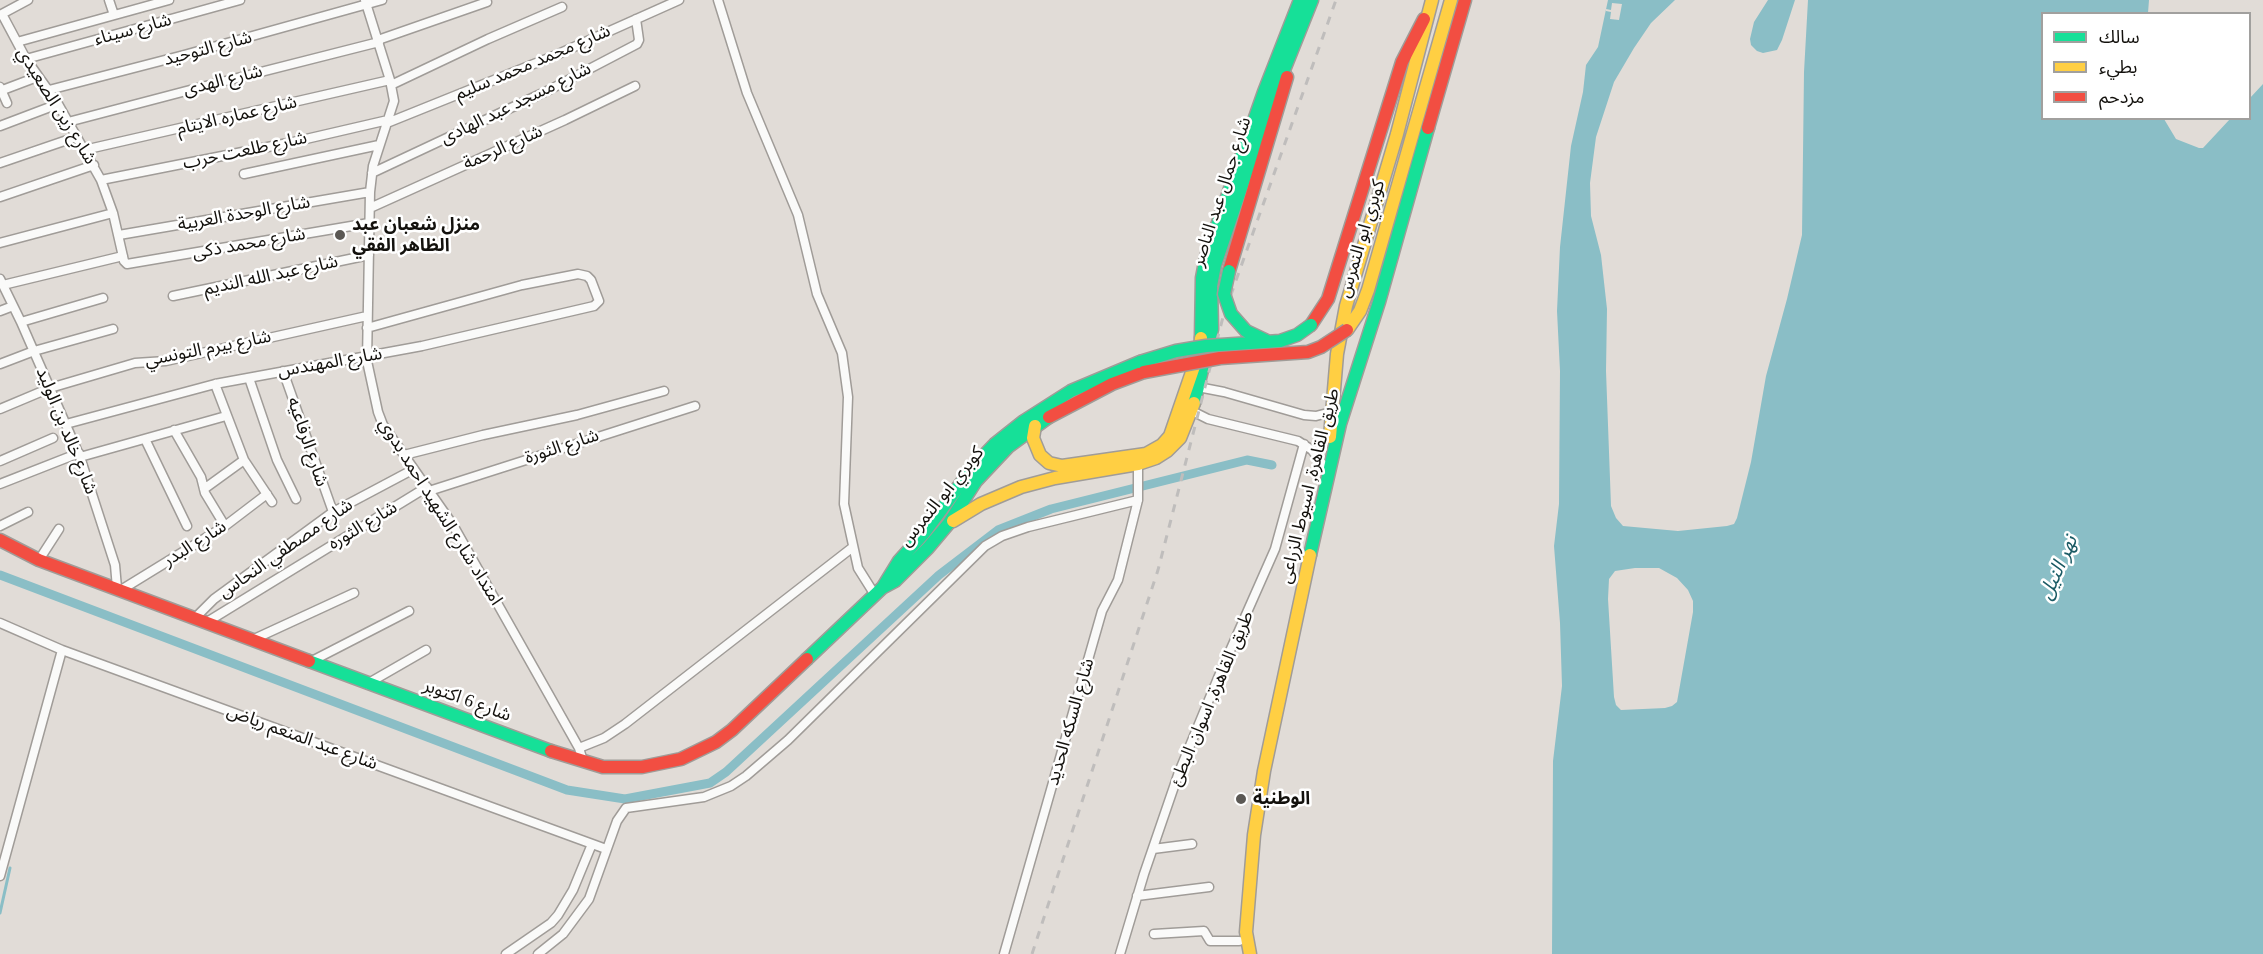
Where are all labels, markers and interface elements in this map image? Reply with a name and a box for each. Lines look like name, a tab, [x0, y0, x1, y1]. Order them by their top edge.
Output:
street label: شارع سيناء	[92, 9, 174, 51]
legend	[2041, 12, 2251, 120]
street label: شارع محمد محمد سليم	[452, 20, 614, 106]
street label: شارع التوحيد	[161, 27, 255, 71]
text: سالك	[2099, 27, 2140, 47]
street label: شارع زين الصعيدي	[11, 43, 101, 169]
text: بطيء	[2099, 57, 2137, 77]
street label: شارع مسجد عبد الهادى	[437, 58, 595, 150]
street label: شارع الهدى	[181, 61, 265, 101]
text: مزدحم	[2099, 87, 2144, 107]
street label: شارع عماره الايتام	[175, 92, 299, 140]
street label: شارع جمال عبد الناصر	[1188, 115, 1256, 269]
street label: شارع الرحمة	[460, 121, 546, 175]
street label: شارع طلعت حرب	[181, 127, 309, 175]
street label: كوبري ابو النمرس	[1334, 177, 1390, 301]
street label: شارع الوحدة العربية	[176, 192, 312, 236]
place label: منزل شعبان عبد الظاهر الفقي	[352, 214, 480, 256]
street label: شارع محمد ذكى	[191, 223, 307, 265]
marker: منزل شعبان عبد الظاهر الفقي	[333, 228, 347, 242]
street label: شارع عبد الله النديم	[202, 251, 340, 301]
street label: شارع بيرم التونسي	[143, 326, 273, 372]
street label: شارع المهندس	[276, 343, 384, 383]
street label: شارع خالد بن الوليد	[31, 364, 101, 498]
street label: طريق القاهرة, اسيوط الزراعى	[1275, 386, 1345, 586]
street label: شارع الرفاعيه	[282, 395, 332, 489]
street label: امتداد شارع الشهيد احمد بدوي	[373, 414, 507, 610]
street label: شارع الثورة	[522, 425, 602, 469]
street label: كوبري ابو النمرس	[895, 443, 989, 551]
street label: شارع مصطفي النحاس	[215, 495, 357, 603]
street label: شارع الثوره	[324, 497, 402, 555]
street label: شارع البدر	[159, 516, 231, 572]
water label: نهر النيل	[2034, 532, 2084, 604]
street label: طريق القاهرة, اسوان البطئ	[1165, 608, 1259, 790]
street label: شارع السكه الحديد	[1043, 656, 1099, 788]
street label: شارع 6 اكتوبر	[420, 675, 514, 727]
street label: شارع عبد المنعم رياض	[224, 701, 380, 775]
place label: الوطنية	[1253, 788, 1310, 810]
marker: الوطنية	[1234, 792, 1248, 806]

